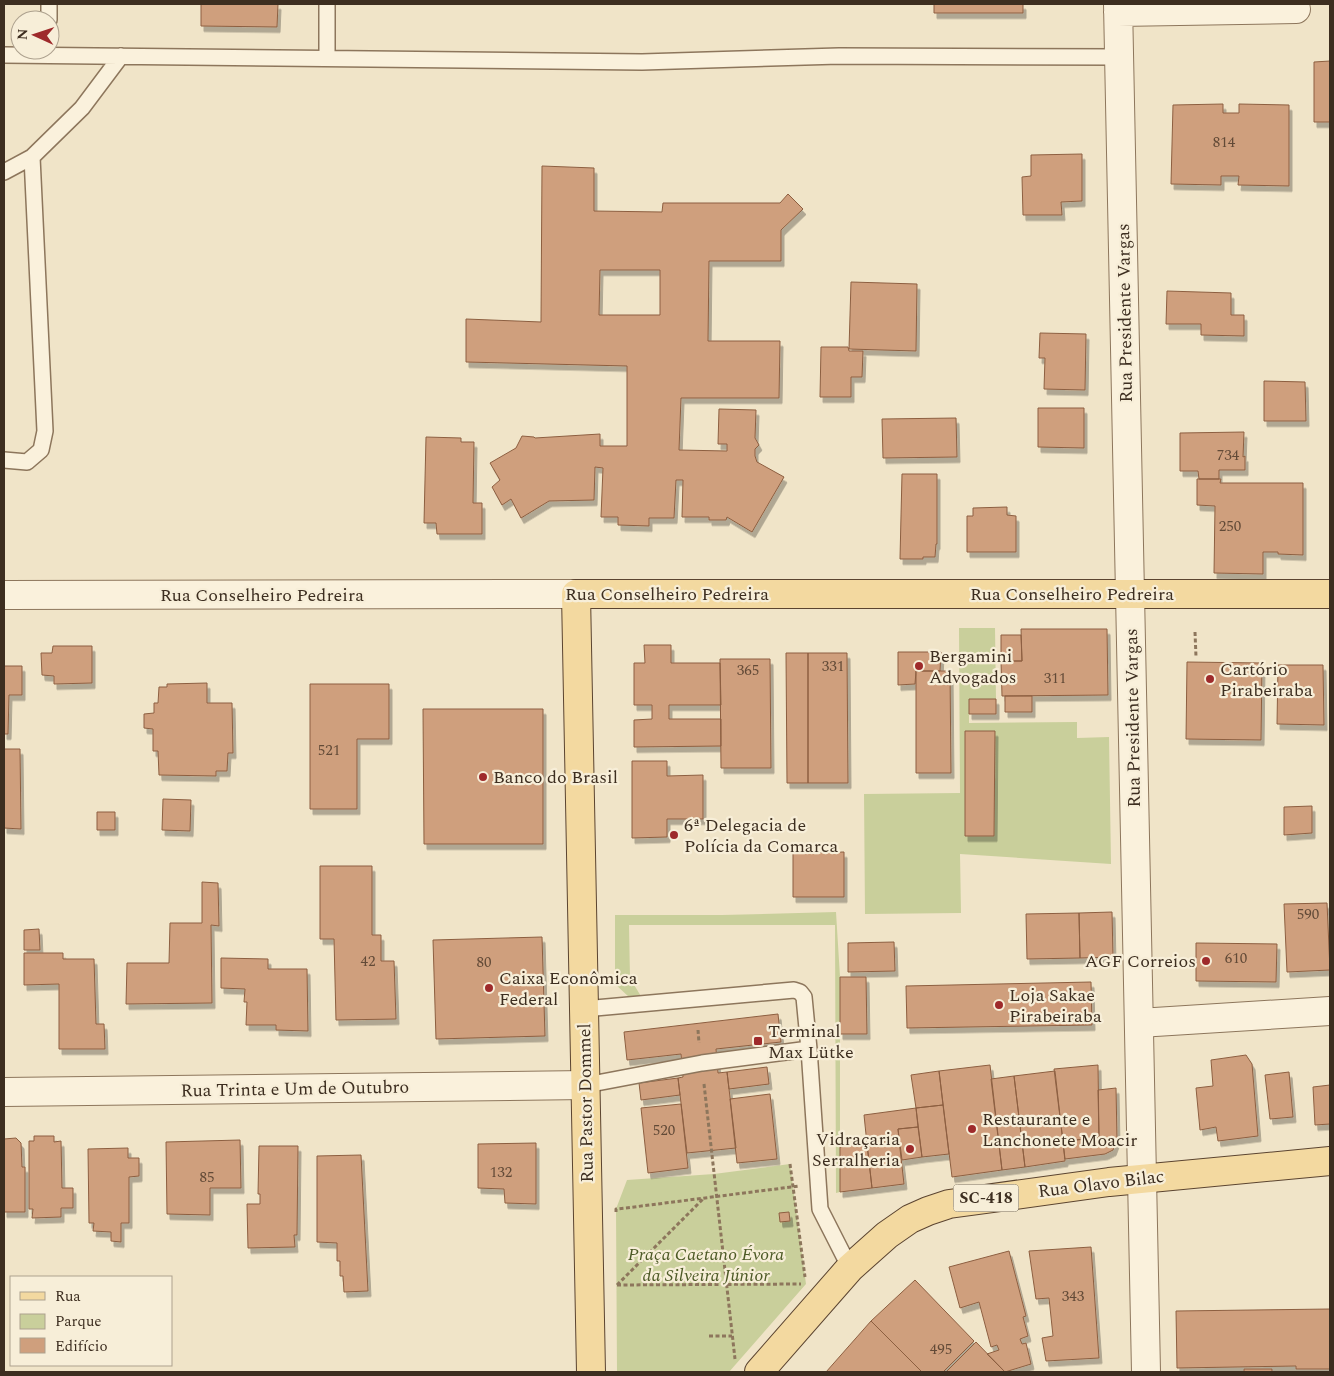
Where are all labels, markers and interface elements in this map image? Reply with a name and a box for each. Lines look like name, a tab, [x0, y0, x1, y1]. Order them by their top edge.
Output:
north arrow	[10, 10, 60, 60]
text: N	[12, 28, 33, 41]
house number: 814	[1213, 131, 1236, 154]
street label: Rua Presidente Vargas	[1110, 223, 1140, 403]
house number: 734	[1217, 444, 1240, 467]
house number: 250	[1219, 515, 1241, 538]
street label: Rua Conselheiro Pedreira	[565, 581, 769, 608]
street label: Rua Conselheiro Pedreira	[970, 581, 1174, 608]
street label: Rua Conselheiro Pedreira	[160, 582, 364, 609]
street label: Rua Presidente Vargas	[1118, 628, 1148, 808]
place label: Bergamini Advogados	[929, 643, 1017, 691]
house number: 331	[822, 655, 844, 678]
place label: Cartório Pirabeiraba	[1220, 656, 1313, 704]
house number: 365	[737, 659, 759, 682]
marker: Bergamini Advogados	[913, 660, 925, 672]
house number: 311	[1044, 667, 1066, 690]
marker: Cartório Pirabeiraba	[1204, 673, 1216, 685]
house number: 521	[318, 739, 340, 762]
place label: Banco do Brasil	[493, 764, 618, 791]
marker: Banco do Brasil	[477, 771, 489, 783]
place label: 6ª Delegacia de Polícia da Comarca	[684, 812, 838, 860]
marker: 6ª Delegacia de Polícia da Comarca	[668, 829, 680, 841]
house number: 590	[1297, 903, 1319, 926]
house number: 610	[1225, 947, 1247, 970]
place label: AGF Correios	[1085, 948, 1196, 975]
house number: 42	[360, 950, 376, 973]
house number: 80	[476, 951, 492, 974]
marker: AGF Correios	[1200, 955, 1212, 967]
place label: Caixa Econômica Federal	[499, 965, 638, 1013]
marker: Caixa Econômica Federal	[483, 982, 495, 994]
place label: Loja Sakae Pirabeiraba	[1009, 982, 1102, 1030]
marker: Loja Sakae Pirabeiraba	[993, 999, 1005, 1011]
place label: Terminal Max Lütke	[768, 1018, 854, 1066]
street label: Rua Pastor Dommel	[571, 1023, 601, 1183]
marker: Terminal Max Lütke	[752, 1035, 764, 1047]
street label: Rua Trinta e Um de Outubro	[181, 1074, 409, 1104]
place label: Restaurante e Lanchonete Moacir	[982, 1106, 1138, 1154]
house number: 520	[653, 1119, 675, 1142]
marker: Restaurante e Lanchonete Moacir	[966, 1123, 978, 1135]
place label: Vidraçaria Serralheria	[812, 1126, 900, 1174]
marker: Vidraçaria Serralheria	[904, 1143, 916, 1155]
house number: 132	[490, 1161, 512, 1184]
street label: Rua Olavo Bilac	[1036, 1163, 1166, 1205]
house number: 85	[199, 1166, 215, 1189]
road number: SC-418	[954, 1184, 1018, 1212]
park label: Praça Caetano Évora da Silveira Júnior	[628, 1241, 784, 1289]
legend	[10, 1276, 172, 1366]
text: Rua	[55, 1285, 81, 1308]
house number: 343	[1062, 1285, 1085, 1308]
text: Parque	[55, 1310, 102, 1333]
text: Edifício	[55, 1335, 108, 1358]
house number: 495	[930, 1338, 952, 1361]

